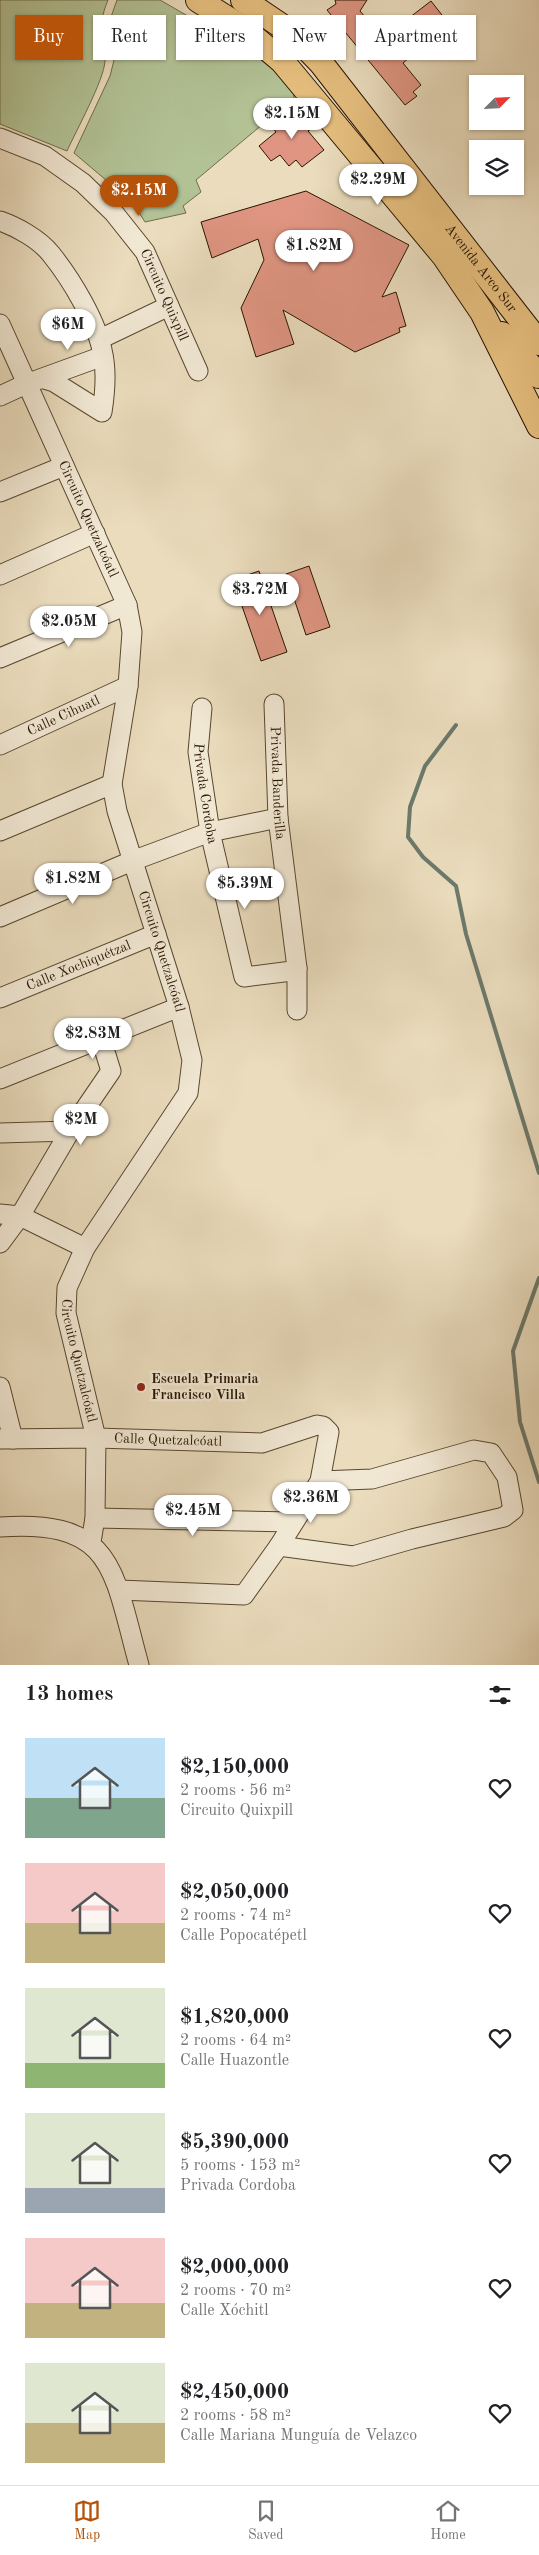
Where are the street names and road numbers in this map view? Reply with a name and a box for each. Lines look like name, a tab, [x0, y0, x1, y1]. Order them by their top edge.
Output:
street label: Avenida Arco Sur	[442, 221, 520, 315]
street label: Circuito Quixpill	[138, 247, 191, 343]
street label: Circuito Quetzalcóatl	[56, 459, 121, 580]
street label: Calle Cihuatl	[25, 693, 102, 738]
street label: Privada Banderilla	[268, 726, 288, 840]
street label: Privada Cordoba	[191, 742, 220, 845]
street label: Circuito Quetzalcóatl	[136, 889, 187, 1014]
street label: Calle Xochiquétzal	[24, 938, 133, 993]
street label: Circuito Quetzalcóatl	[59, 1298, 99, 1424]
street label: Calle Quetzalcóatl	[114, 1432, 223, 1449]

